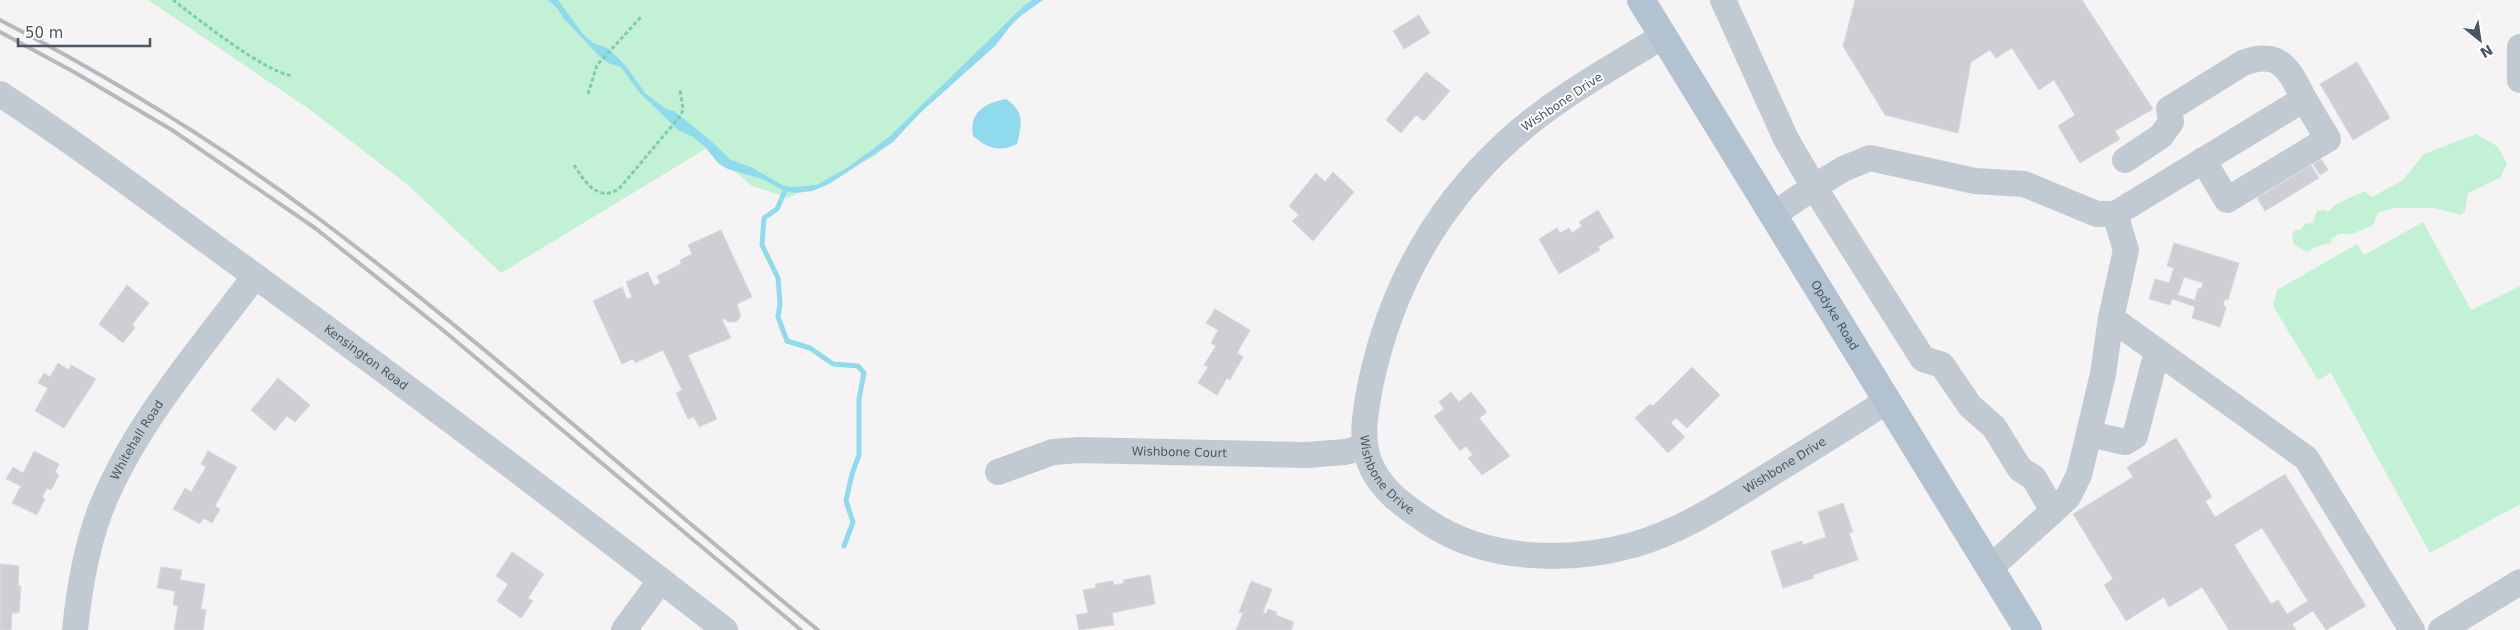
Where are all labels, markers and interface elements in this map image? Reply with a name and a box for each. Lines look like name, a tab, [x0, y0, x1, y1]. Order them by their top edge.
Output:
scale bar	[18, 15, 150, 47]
north arrow	[2455, 15, 2505, 65]
text: 50 m	[25, 24, 63, 42]
text: N	[2477, 41, 2496, 61]
street label: Wishbone Drive	[1519, 70, 1605, 134]
street label: Opdyke Road	[1808, 278, 1861, 353]
street label: Kensington Road	[321, 322, 411, 393]
street label: Whitehall Road	[108, 398, 166, 482]
street label: Wishbone Drive	[1357, 434, 1417, 517]
street label: Wishbone Drive	[1741, 434, 1829, 496]
street label: Wishbone Court	[1131, 444, 1228, 460]

